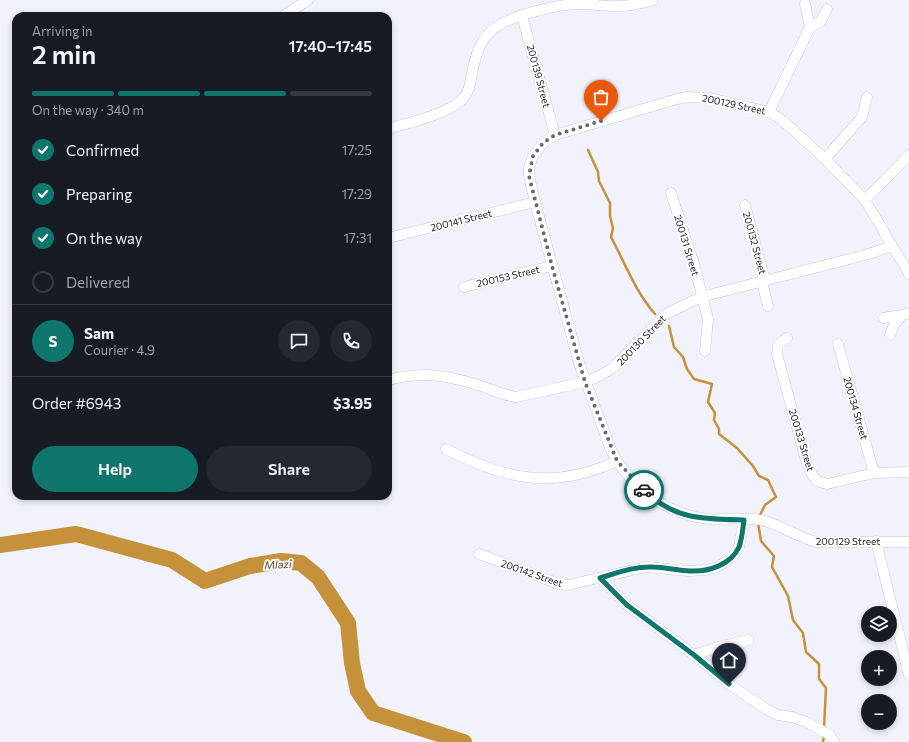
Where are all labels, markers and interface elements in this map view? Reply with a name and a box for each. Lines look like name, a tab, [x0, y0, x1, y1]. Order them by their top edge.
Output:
text: Arriving in	[32, 23, 92, 39]
text: 17:40–17:45	[289, 37, 372, 55]
text: 2 min	[32, 38, 96, 69]
street label: 200139 Street	[525, 43, 553, 109]
pin	[584, 80, 618, 121]
icon: bag	[590, 86, 612, 108]
street label: 200129 Street	[701, 91, 767, 117]
text: On the way · 340 m	[32, 102, 144, 118]
icon: check	[32, 139, 54, 161]
text: Confirmed	[66, 141, 139, 159]
text: 17:25	[342, 142, 372, 158]
icon: check	[32, 183, 54, 205]
text: Preparing	[66, 185, 132, 203]
text: 17:29	[341, 186, 372, 202]
street label: 200141 Street	[429, 207, 493, 233]
street label: 200132 Street	[741, 210, 769, 276]
street label: 200131 Street	[672, 213, 702, 277]
icon: check	[32, 227, 54, 249]
text: On the way	[66, 229, 143, 247]
text: 17:31	[344, 230, 372, 246]
street label: 200153 Street	[475, 263, 541, 289]
text: Delivered	[66, 273, 130, 291]
street label: 200130 Street	[614, 312, 668, 368]
button: chat	[278, 320, 320, 362]
button: phone	[330, 320, 372, 362]
text: Sam	[84, 324, 114, 342]
text: S	[48, 332, 58, 350]
text: Courier · 4.9	[84, 342, 155, 358]
street label: 200134 Street	[841, 375, 871, 441]
text: Order #6943	[32, 394, 121, 412]
text: $3.95	[333, 394, 372, 412]
street label: 200133 Street	[787, 407, 817, 473]
button: Help	[32, 446, 198, 492]
button: Share	[206, 446, 372, 492]
courier	[624, 470, 664, 510]
icon: car	[633, 479, 655, 501]
street label: 200129 Street	[816, 535, 880, 547]
water label: Mlazi	[264, 557, 293, 571]
street label: 200142 Street	[500, 557, 564, 589]
map controls	[861, 606, 897, 730]
button: layers	[861, 606, 897, 642]
pin	[712, 643, 746, 684]
icon: home	[718, 649, 740, 671]
button: +	[861, 650, 897, 686]
button: −	[861, 694, 897, 730]

